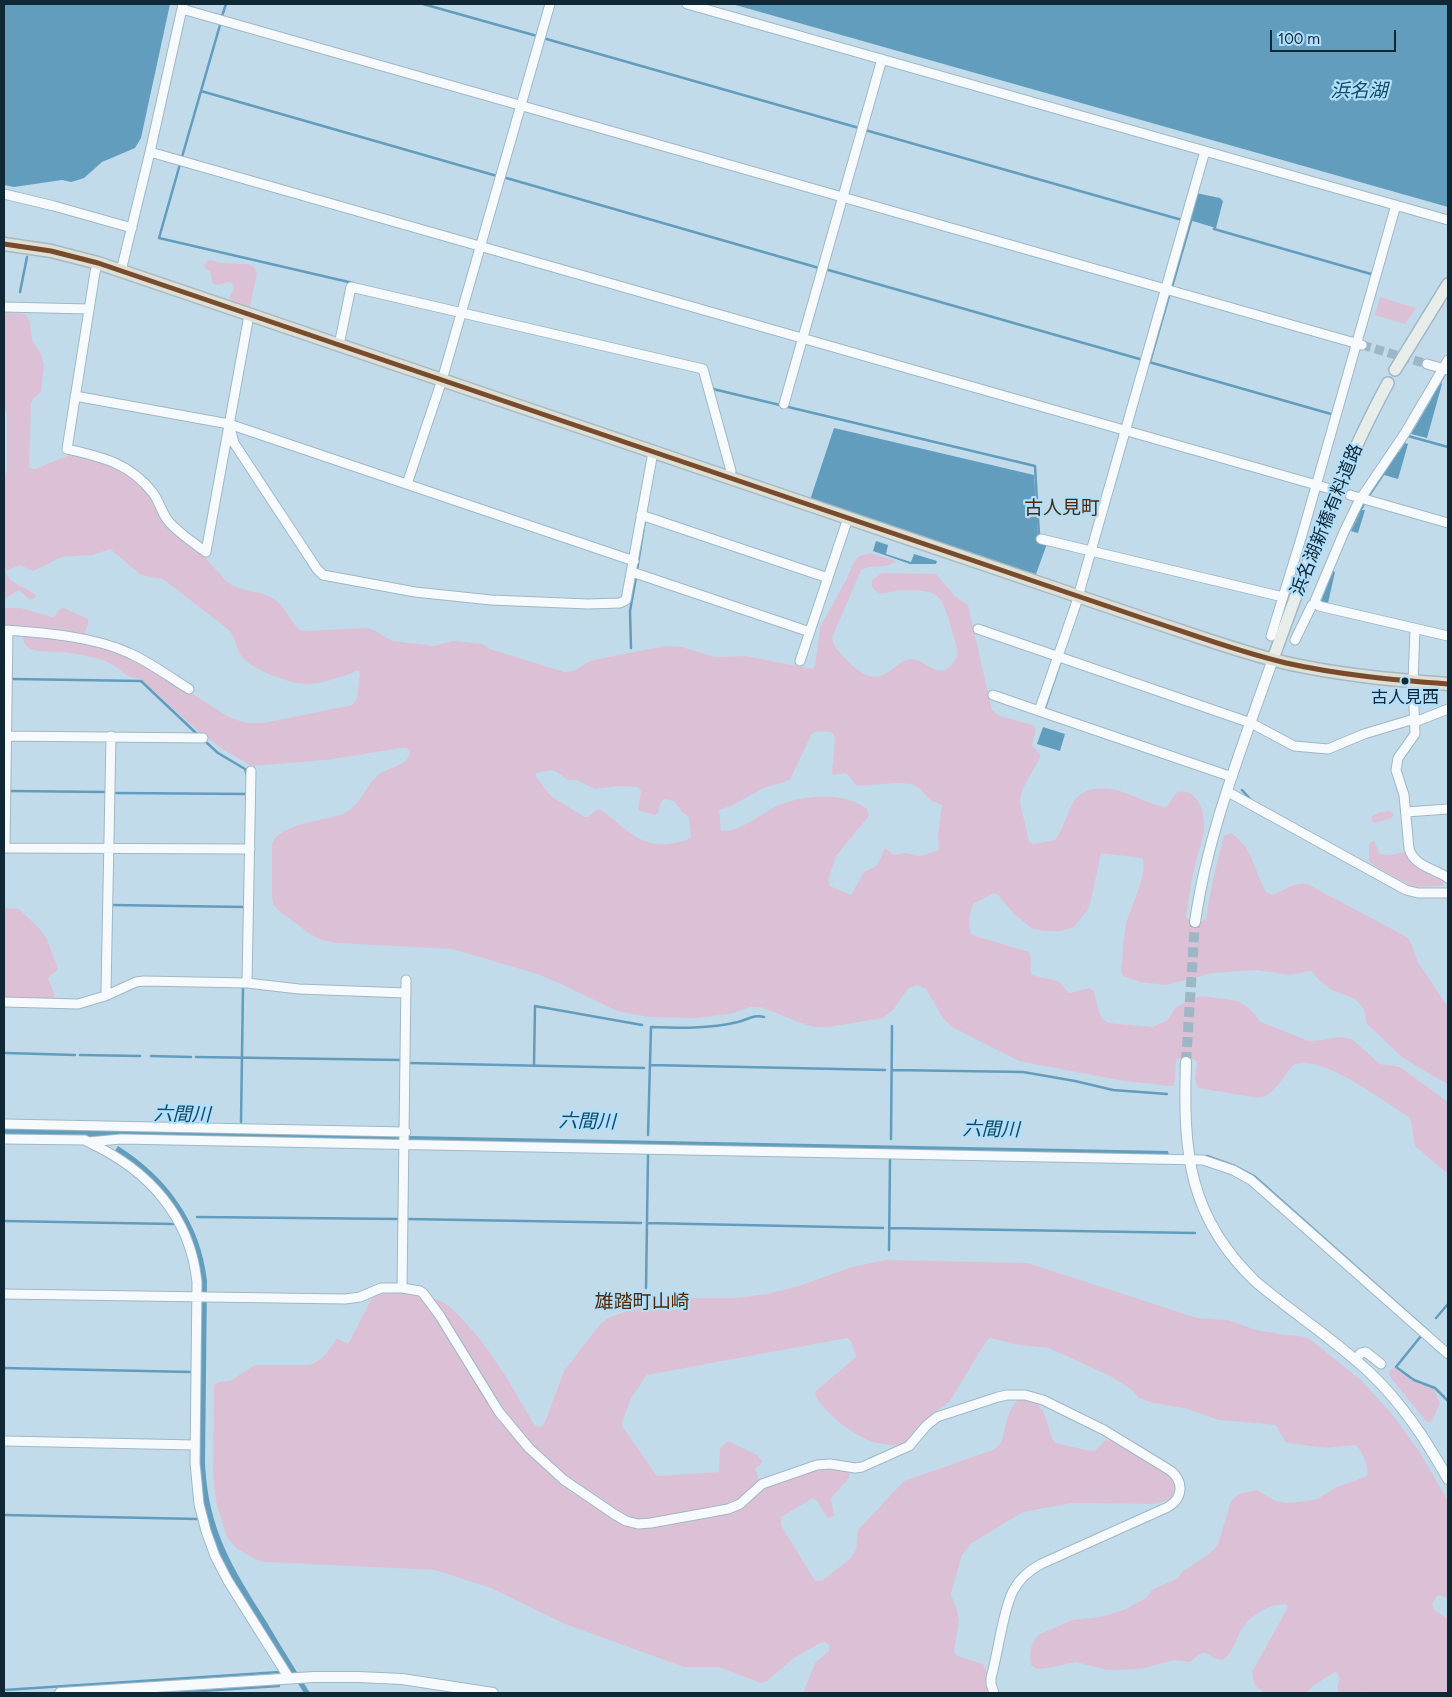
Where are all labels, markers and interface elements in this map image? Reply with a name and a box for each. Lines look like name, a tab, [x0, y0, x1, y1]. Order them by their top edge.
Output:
scale bar	[1272, 20, 1398, 52]
text: 100 m	[1278, 30, 1320, 48]
water label: 浜名湖	[1331, 80, 1387, 102]
street label: 浜名湖新橋有料道路	[1287, 441, 1367, 599]
district label: 古人見町	[1024, 497, 1100, 519]
marker: 古人見西	[1400, 676, 1410, 686]
place label: 古人見西	[1371, 688, 1439, 708]
water label: 六間川	[153, 1103, 211, 1127]
water label: 六間川	[558, 1110, 616, 1134]
water label: 六間川	[962, 1118, 1020, 1142]
district label: 雄踏町山崎	[595, 1291, 689, 1313]

